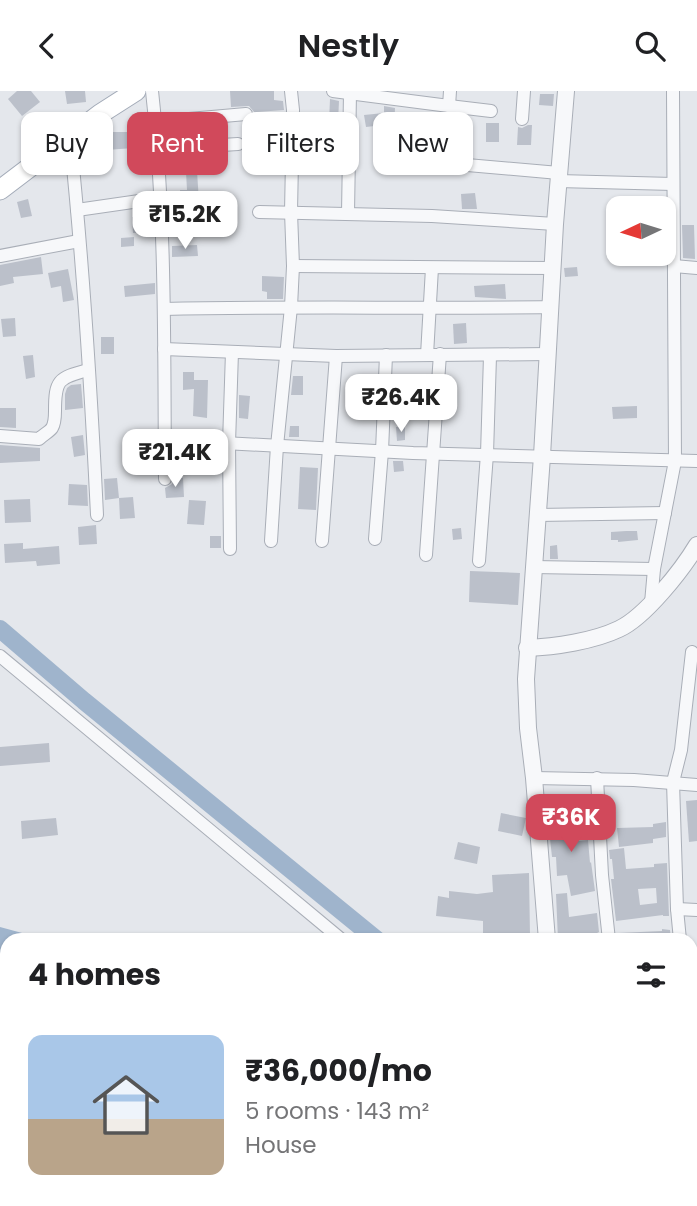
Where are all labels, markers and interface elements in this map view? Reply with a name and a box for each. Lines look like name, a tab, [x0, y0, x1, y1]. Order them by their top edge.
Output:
text: Nestly	[298, 23, 399, 68]
icon: back	[28, 27, 66, 65]
icon: search	[631, 27, 669, 65]
chip: Buy	[21, 112, 113, 175]
chip: Rent	[127, 112, 228, 175]
chip: Filters	[242, 112, 359, 175]
chip: New	[373, 112, 473, 175]
pin: ₹15.2K	[128, 191, 242, 251]
north arrow	[606, 196, 676, 266]
map controls	[606, 196, 676, 266]
text: ₹15.2K	[148, 198, 222, 230]
pin: ₹26.4K	[344, 375, 458, 434]
text: ₹26.4K	[361, 381, 441, 413]
pin: ₹21.4K	[118, 429, 232, 489]
text: ₹21.4K	[138, 436, 212, 468]
pin: ₹36K	[530, 795, 612, 854]
text: ₹36K	[542, 801, 600, 833]
text: 4 homes	[28, 953, 161, 996]
icon: filters	[632, 956, 670, 994]
text: ₹36,000/mo	[245, 1049, 432, 1092]
icon: home	[84, 1063, 168, 1147]
text: 5 rooms · 143 m²	[245, 1095, 429, 1127]
text: House	[245, 1129, 317, 1161]

